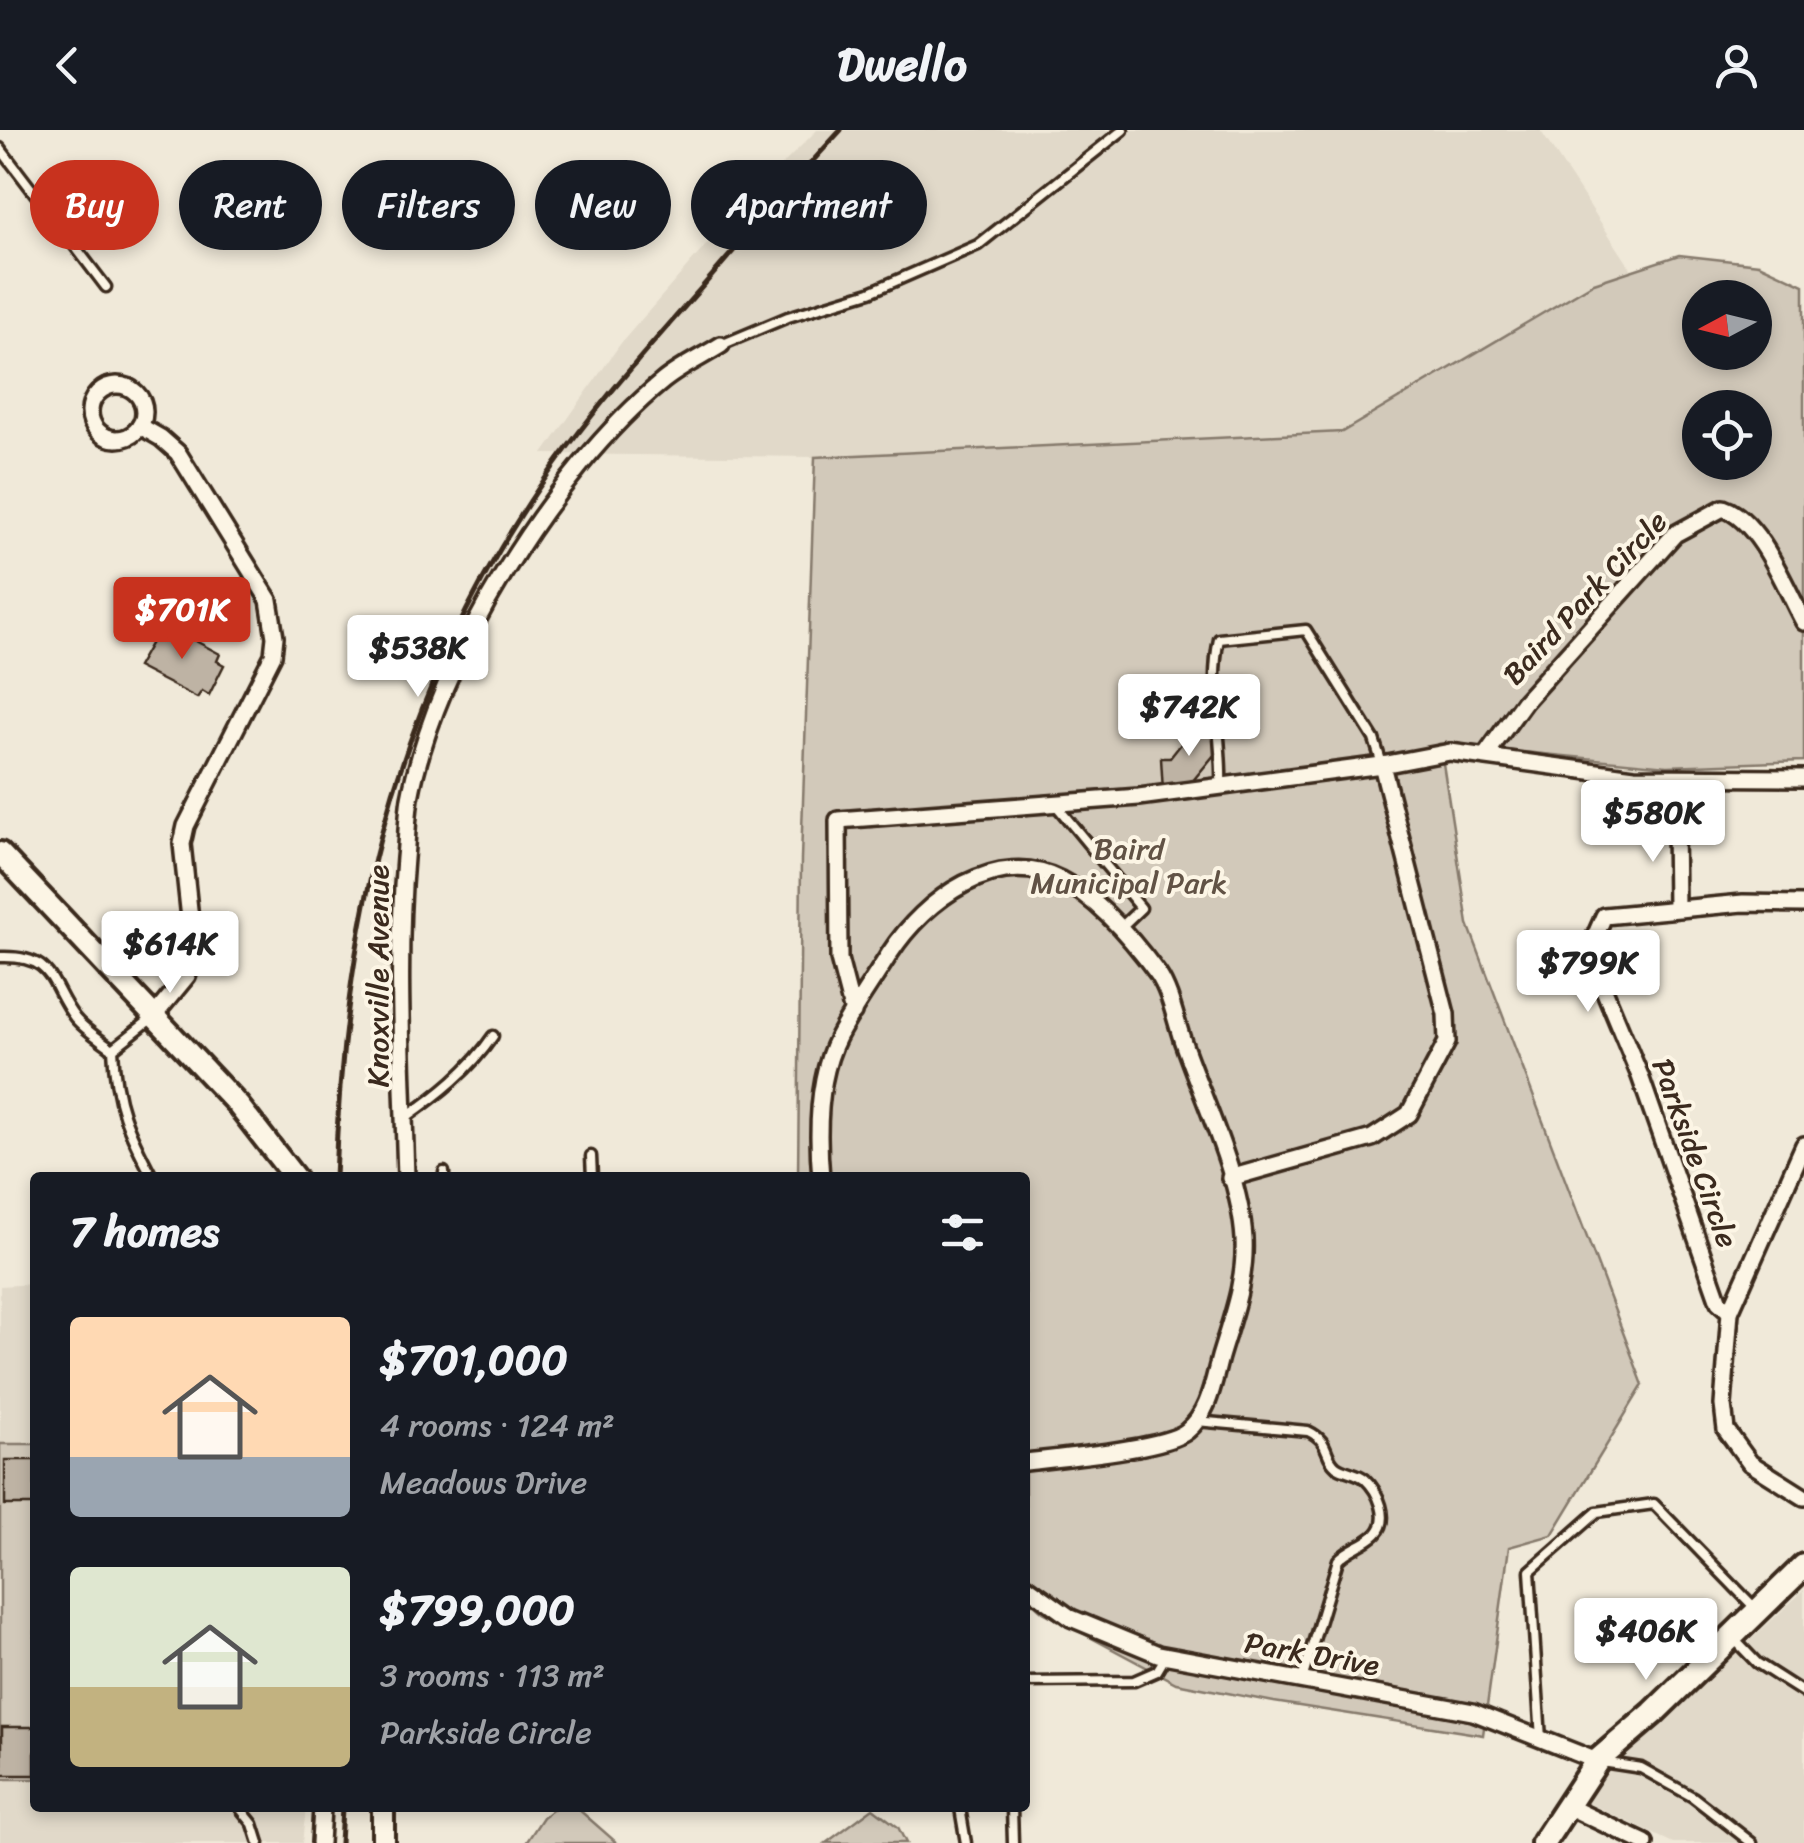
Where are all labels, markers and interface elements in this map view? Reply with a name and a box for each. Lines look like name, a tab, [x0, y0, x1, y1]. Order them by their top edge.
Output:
text: Dwello	[837, 25, 967, 105]
icon: back	[40, 38, 95, 93]
icon: person	[1709, 38, 1764, 93]
chip: Buy	[30, 160, 159, 250]
chip: Rent	[179, 160, 322, 250]
chip: Filters	[342, 160, 515, 250]
chip: New	[535, 160, 671, 250]
chip: Apartment	[691, 160, 927, 250]
north arrow	[1682, 280, 1772, 370]
map controls	[1682, 280, 1772, 480]
button: locate	[1682, 390, 1772, 480]
street label: Baird Park Circle	[1489, 498, 1681, 698]
pin: $701K	[112, 577, 252, 662]
text: $701K	[135, 581, 229, 638]
pin: $538K	[348, 615, 488, 700]
text: $538K	[369, 619, 467, 676]
pin: $742K	[1119, 674, 1259, 759]
text: $742K	[1140, 678, 1238, 735]
pin: $580K	[1583, 780, 1723, 865]
text: $580K	[1603, 784, 1703, 841]
park label: Baird Municipal Park	[1030, 822, 1228, 910]
street label: Knoxville Avenue	[351, 865, 405, 1087]
pin: $614K	[100, 911, 240, 996]
text: $614K	[124, 915, 216, 972]
pin: $799K	[1518, 930, 1658, 1015]
text: $799K	[1539, 934, 1637, 991]
street label: Parkside Circle	[1636, 1051, 1754, 1255]
text: 7 homes	[70, 1195, 219, 1269]
icon: filters	[935, 1205, 990, 1260]
text: $701,000	[380, 1323, 568, 1397]
icon: home	[150, 1357, 270, 1477]
text: 4 rooms · 124 m²	[380, 1397, 615, 1454]
text: Meadows Drive	[380, 1454, 587, 1511]
text: $799,000	[380, 1573, 575, 1647]
pin: $406K	[1576, 1598, 1716, 1683]
text: $406K	[1596, 1602, 1696, 1659]
icon: home	[150, 1607, 270, 1727]
street label: Park Drive	[1240, 1616, 1384, 1692]
text: 3 rooms · 113 m²	[380, 1647, 605, 1704]
text: Parkside Circle	[380, 1704, 592, 1761]

